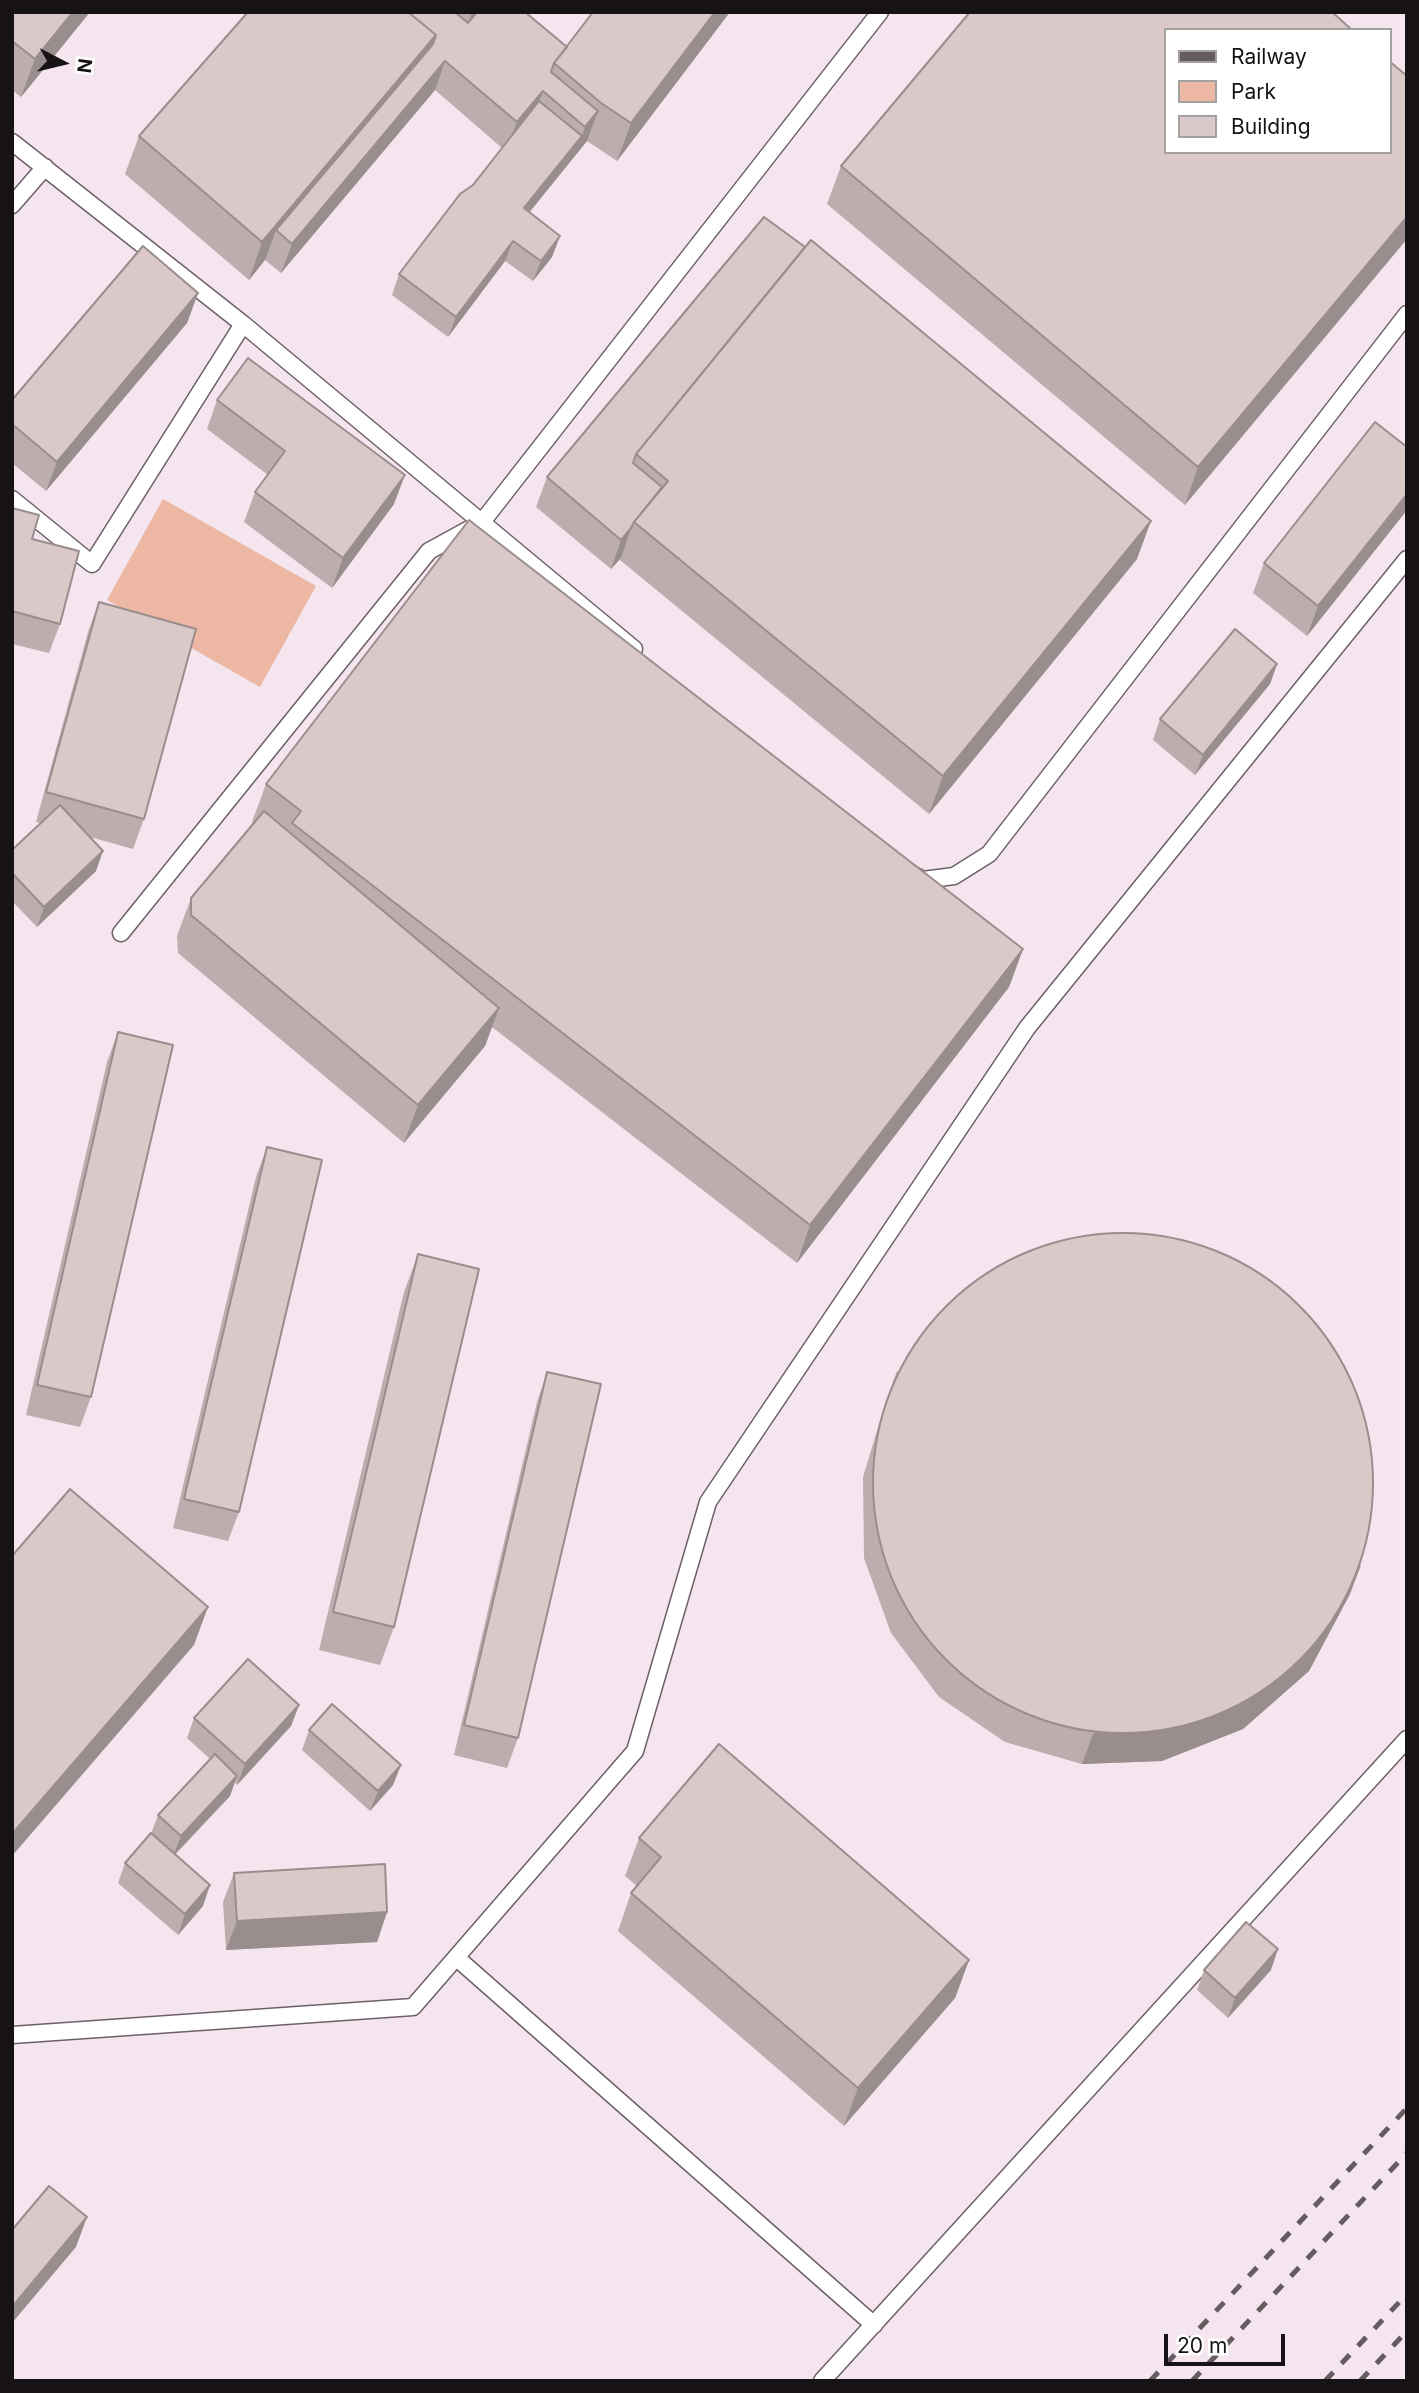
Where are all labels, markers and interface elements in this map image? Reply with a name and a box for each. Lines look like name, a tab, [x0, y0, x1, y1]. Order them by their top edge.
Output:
north arrow	[28, 28, 98, 98]
legend	[1164, 28, 1391, 154]
text: Railway	[1231, 44, 1307, 69]
text: N	[72, 57, 97, 74]
text: Park	[1231, 79, 1276, 104]
text: Building	[1231, 114, 1311, 139]
scale bar	[1167, 2320, 1288, 2364]
text: 20 m	[1177, 2333, 1227, 2358]

